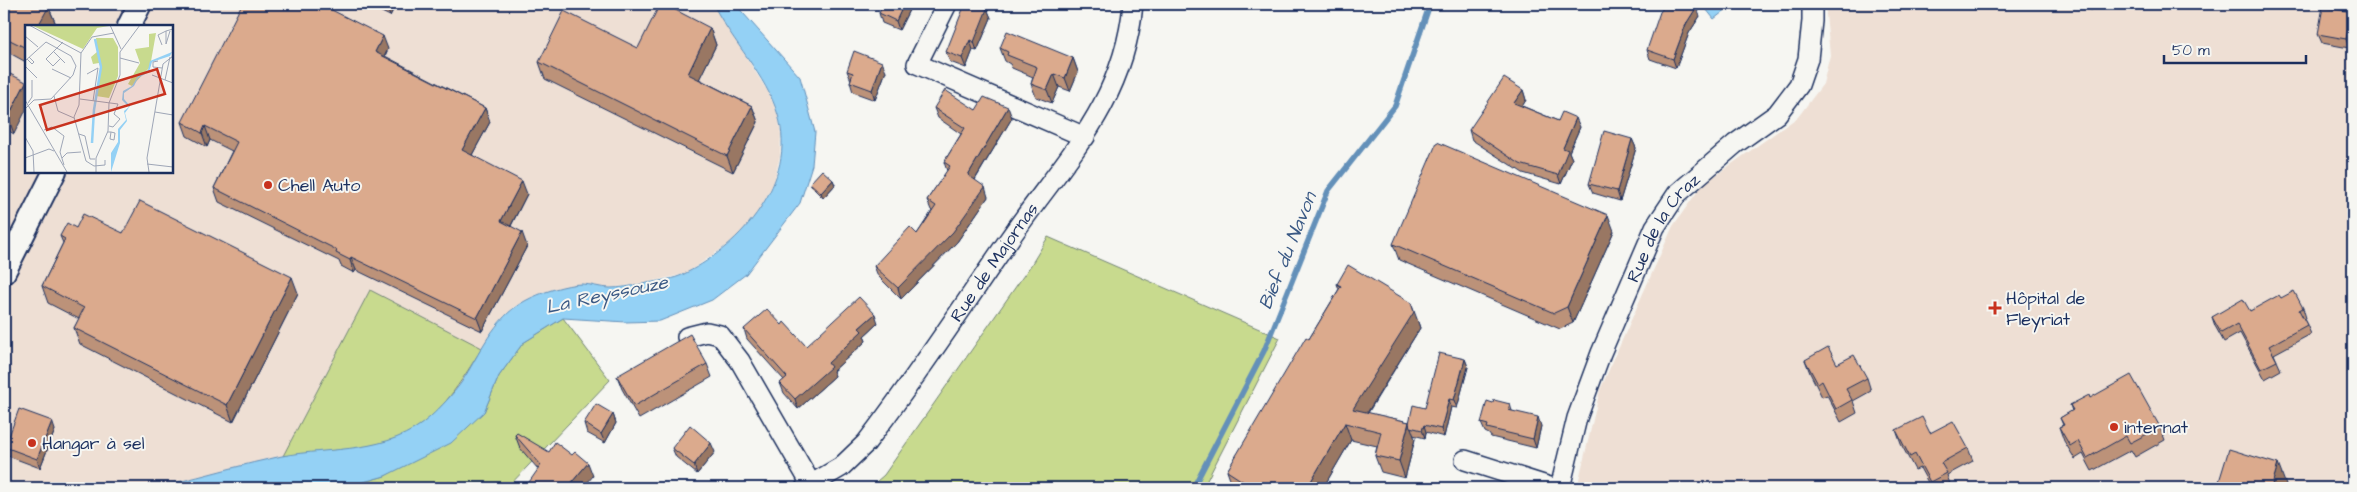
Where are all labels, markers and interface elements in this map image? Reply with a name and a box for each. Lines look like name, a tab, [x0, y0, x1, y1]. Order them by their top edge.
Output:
inset map	[25, 25, 172, 172]
scale bar	[2164, 32, 2307, 64]
text: 50 m	[2172, 40, 2210, 61]
street label: Rue de la Craz	[1620, 167, 1705, 286]
place label: Chell Auto	[278, 173, 360, 198]
marker: Chell Auto	[262, 179, 274, 191]
water label: Bief du Navon	[1252, 187, 1324, 314]
street label: Rue de Majornas	[944, 197, 1044, 327]
water label: La Reyssouze	[544, 269, 672, 321]
place label: Hôpital de Fleyriat	[2006, 286, 2085, 333]
marker: Hôpital de Fleyriat	[1988, 301, 2002, 315]
place label: internat	[2124, 415, 2189, 440]
marker: internat	[2108, 421, 2120, 433]
place label: Hangar à sel	[42, 431, 145, 457]
marker: Hangar à sel	[26, 437, 38, 449]

